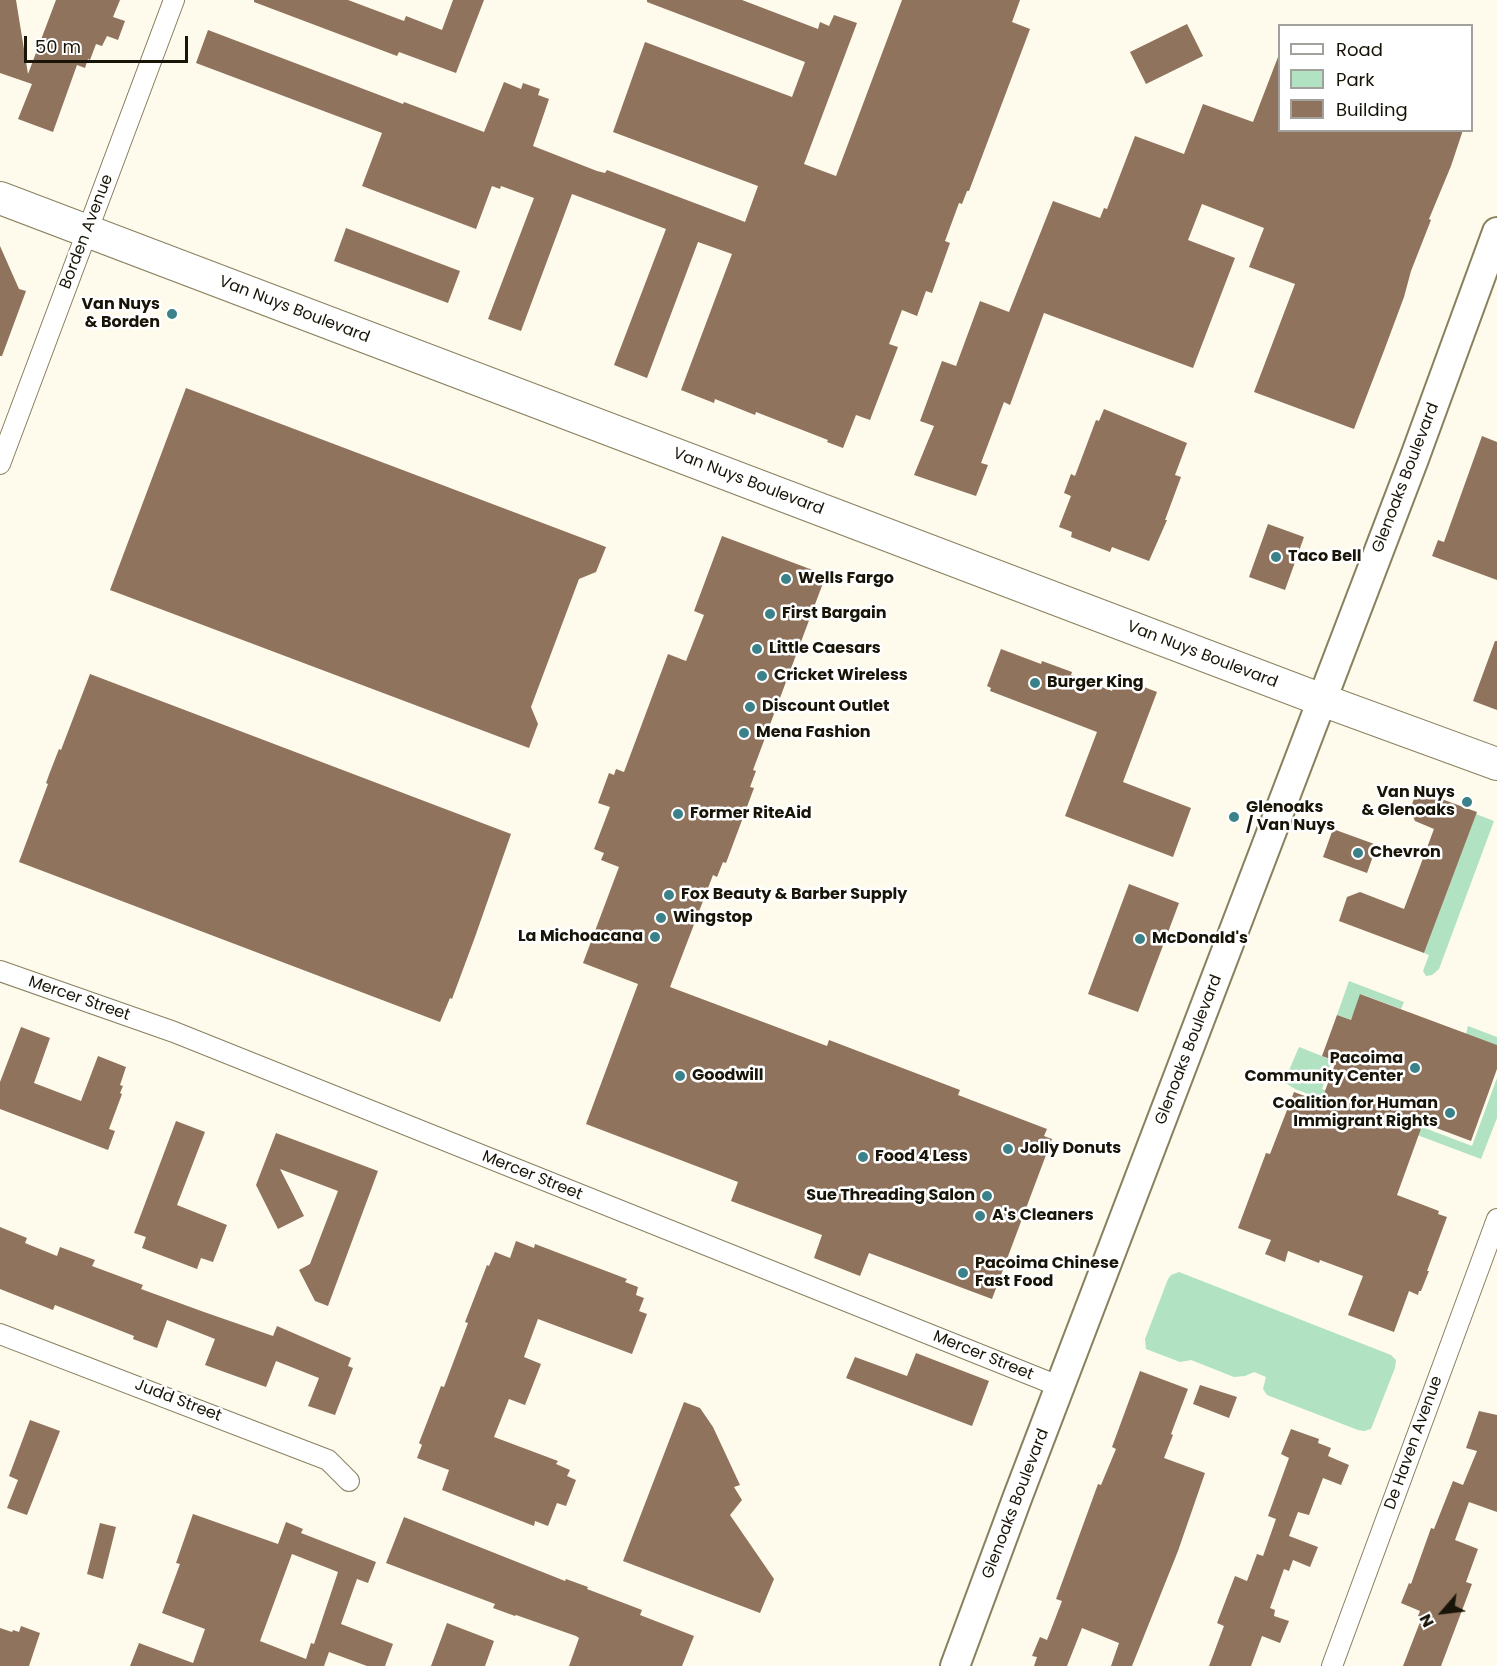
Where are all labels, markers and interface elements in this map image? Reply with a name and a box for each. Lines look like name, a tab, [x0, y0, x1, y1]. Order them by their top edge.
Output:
scale bar	[27, 24, 190, 62]
legend	[1278, 24, 1473, 132]
text: 50 m	[35, 34, 81, 59]
text: Road	[1336, 37, 1383, 62]
text: Park	[1336, 67, 1375, 92]
text: Building	[1336, 97, 1408, 122]
street label: Borden Avenue	[56, 172, 118, 292]
street label: Van Nuys Boulevard	[216, 272, 372, 348]
place label: Van Nuys & Borden	[81, 295, 160, 333]
marker: Van Nuys & Borden	[165, 307, 179, 321]
street label: Glenoaks Boulevard	[1369, 400, 1443, 556]
street label: Van Nuys Boulevard	[670, 444, 826, 520]
place label: Taco Bell	[1288, 547, 1361, 567]
marker: Taco Bell	[1269, 550, 1283, 564]
place label: Wells Fargo	[798, 569, 894, 589]
marker: Wells Fargo	[779, 572, 793, 586]
place label: First Bargain	[782, 604, 887, 624]
marker: First Bargain	[763, 607, 777, 621]
street label: Van Nuys Boulevard	[1124, 617, 1280, 693]
place label: Little Caesars	[769, 639, 881, 659]
marker: Little Caesars	[750, 642, 764, 656]
place label: Cricket Wireless	[774, 666, 908, 686]
marker: Cricket Wireless	[755, 669, 769, 683]
place label: Burger King	[1047, 673, 1144, 693]
marker: Burger King	[1028, 676, 1042, 690]
place label: Discount Outlet	[762, 697, 890, 717]
marker: Discount Outlet	[743, 700, 757, 714]
place label: Mena Fashion	[756, 723, 871, 743]
marker: Mena Fashion	[737, 726, 751, 740]
place label: Van Nuys & Glenoaks	[1361, 783, 1455, 821]
marker: Van Nuys & Glenoaks	[1460, 795, 1474, 809]
place label: Glenoaks / Van Nuys	[1246, 798, 1335, 836]
place label: Former RiteAid	[690, 804, 812, 824]
marker: Former RiteAid	[671, 807, 685, 821]
marker: Glenoaks / Van Nuys	[1227, 810, 1241, 824]
place label: Chevron	[1370, 843, 1441, 863]
marker: Chevron	[1351, 846, 1365, 860]
place label: Fox Beauty & Barber Supply	[681, 885, 907, 905]
marker: Fox Beauty & Barber Supply	[662, 888, 676, 902]
place label: Wingstop	[673, 908, 753, 928]
marker: Wingstop	[654, 911, 668, 925]
place label: La Michoacana	[518, 927, 643, 947]
place label: McDonald's	[1152, 929, 1248, 949]
marker: La Michoacana	[648, 930, 662, 944]
marker: McDonald's	[1133, 932, 1147, 946]
street label: Glenoaks Boulevard	[1152, 972, 1226, 1128]
street label: Mercer Street	[26, 973, 132, 1025]
place label: Pacoima Community Center	[1244, 1049, 1403, 1087]
marker: Pacoima Community Center	[1408, 1061, 1422, 1075]
place label: Goodwill	[692, 1066, 763, 1086]
marker: Goodwill	[673, 1069, 687, 1083]
place label: Coalition for Human Immigrant Rights	[1272, 1094, 1438, 1132]
marker: Coalition for Human Immigrant Rights	[1443, 1106, 1457, 1120]
place label: Jolly Donuts	[1020, 1139, 1121, 1159]
marker: Jolly Donuts	[1001, 1142, 1015, 1156]
street label: Mercer Street	[479, 1147, 585, 1205]
place label: Food 4 Less	[875, 1147, 968, 1167]
marker: Food 4 Less	[856, 1150, 870, 1164]
place label: Sue Threading Salon	[806, 1186, 975, 1206]
marker: Sue Threading Salon	[980, 1189, 994, 1203]
place label: A's Cleaners	[992, 1206, 1094, 1226]
marker: A's Cleaners	[973, 1209, 987, 1223]
place label: Pacoima Chinese Fast Food	[975, 1254, 1119, 1292]
marker: Pacoima Chinese Fast Food	[956, 1266, 970, 1280]
street label: Mercer Street	[930, 1327, 1036, 1385]
street label: De Haven Avenue	[1381, 1374, 1447, 1512]
street label: Judd Street	[132, 1376, 224, 1426]
street label: Glenoaks Boulevard	[979, 1426, 1053, 1582]
north arrow	[1413, 1582, 1473, 1642]
text: N	[1414, 1610, 1440, 1631]

